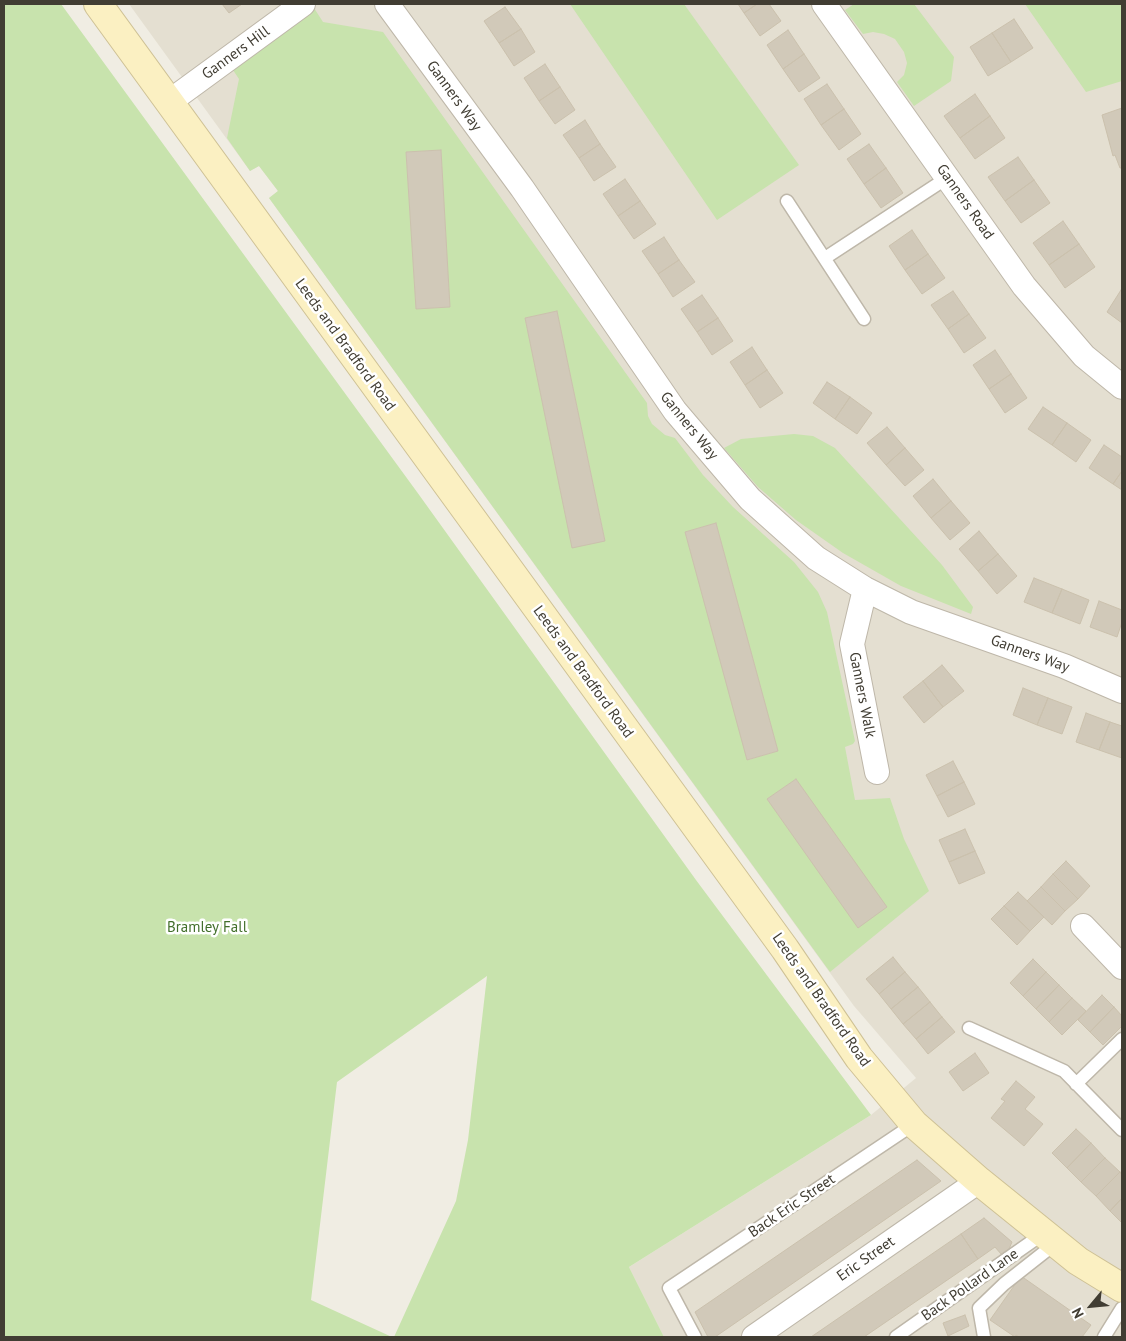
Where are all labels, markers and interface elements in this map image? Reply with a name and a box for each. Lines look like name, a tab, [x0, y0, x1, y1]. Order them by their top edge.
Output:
street label: Ganners Hill	[199, 23, 273, 83]
street label: Ganners Way	[423, 57, 485, 135]
street label: Ganners Road	[932, 161, 998, 243]
street label: Leeds and Bradford Road	[291, 275, 399, 415]
street label: Ganners Way	[656, 388, 722, 464]
street label: Leeds and Bradford Road	[529, 602, 637, 742]
street label: Ganners Way	[988, 631, 1072, 677]
street label: Ganners Walk	[845, 651, 879, 739]
park label: Bramley Fall	[167, 919, 247, 937]
street label: Leeds and Bradford Road	[768, 930, 874, 1070]
street label: Back Eric Street	[745, 1170, 839, 1242]
street label: Eric Street	[834, 1233, 898, 1285]
street label: Back Pollard Lane	[918, 1245, 1022, 1325]
north arrow	[1066, 1281, 1116, 1331]
text: N	[1068, 1305, 1088, 1321]

